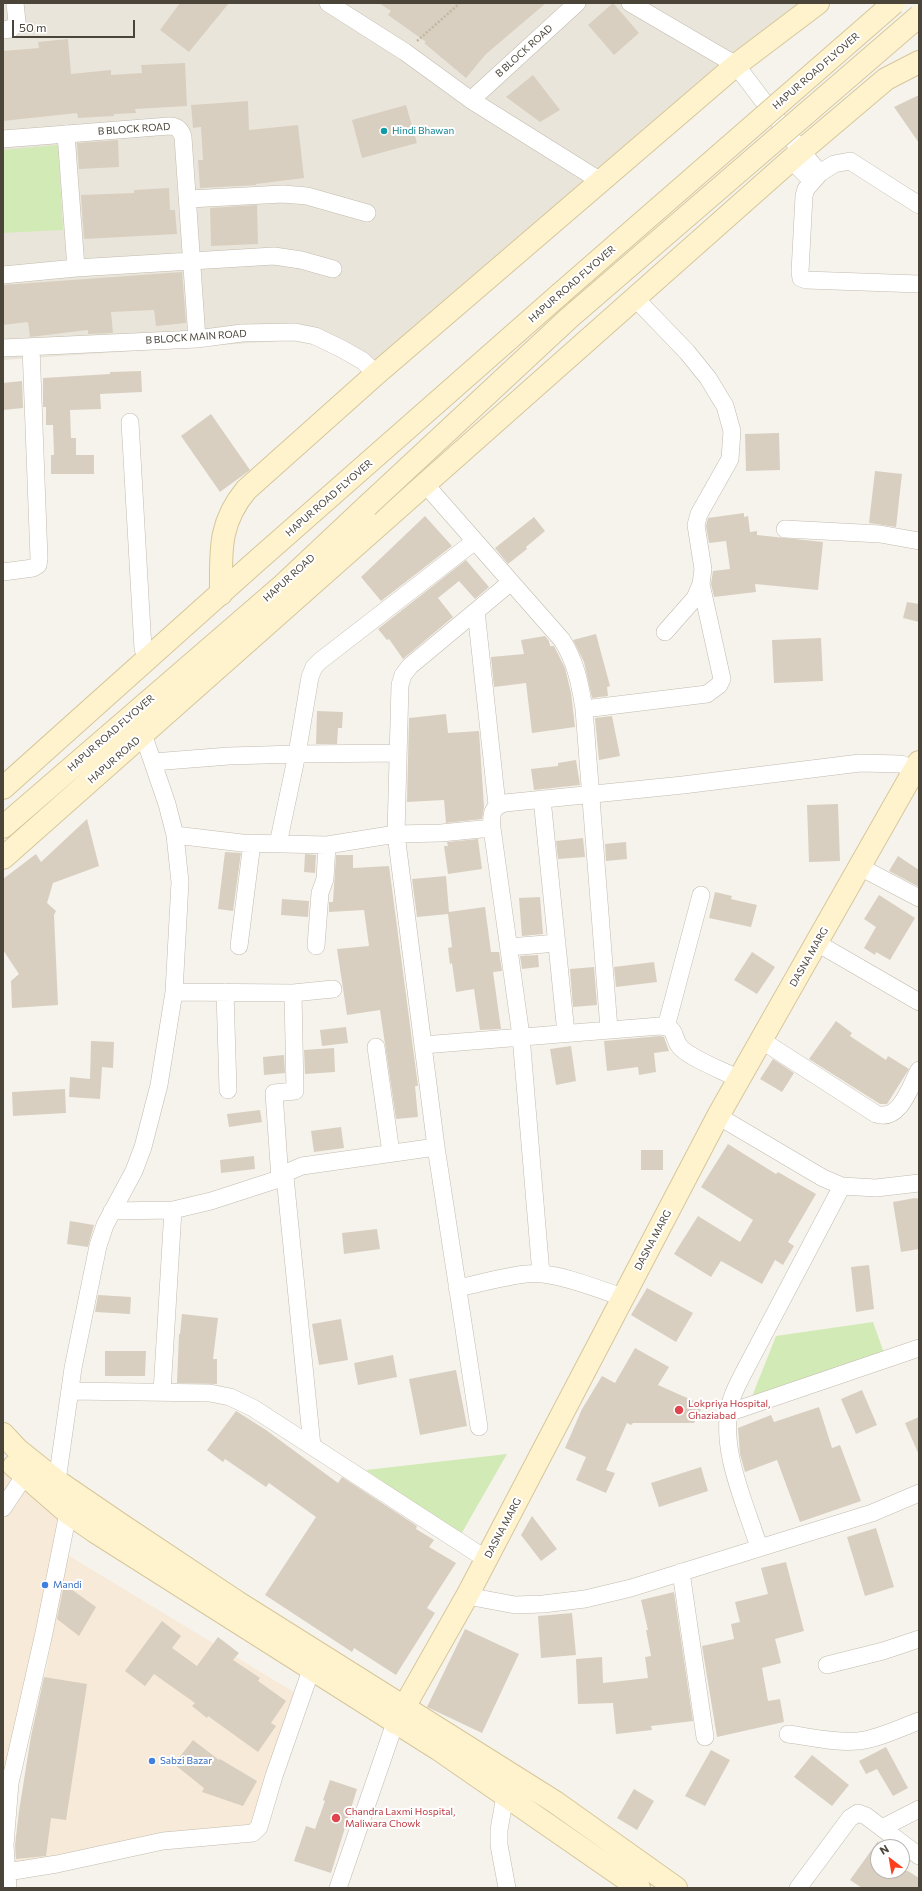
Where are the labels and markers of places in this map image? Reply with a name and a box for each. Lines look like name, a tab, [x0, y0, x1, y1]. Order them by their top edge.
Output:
place label: Hindi Bhawan	[392, 125, 454, 137]
marker: Hindi Bhawan	[379, 126, 389, 136]
place label: Lokpriya Hospital, Ghaziabad	[688, 1398, 770, 1422]
marker: Lokpriya Hospital, Ghaziabad	[673, 1404, 685, 1416]
place label: Mandi	[53, 1579, 82, 1591]
marker: Mandi	[40, 1580, 50, 1590]
place label: Sabzi Bazar	[160, 1755, 212, 1767]
marker: Sabzi Bazar	[147, 1756, 157, 1766]
place label: Chandra Laxmi Hospital, Maliwara Chowk	[345, 1806, 455, 1830]
marker: Chandra Laxmi Hospital, Maliwara Chowk	[330, 1812, 342, 1824]

